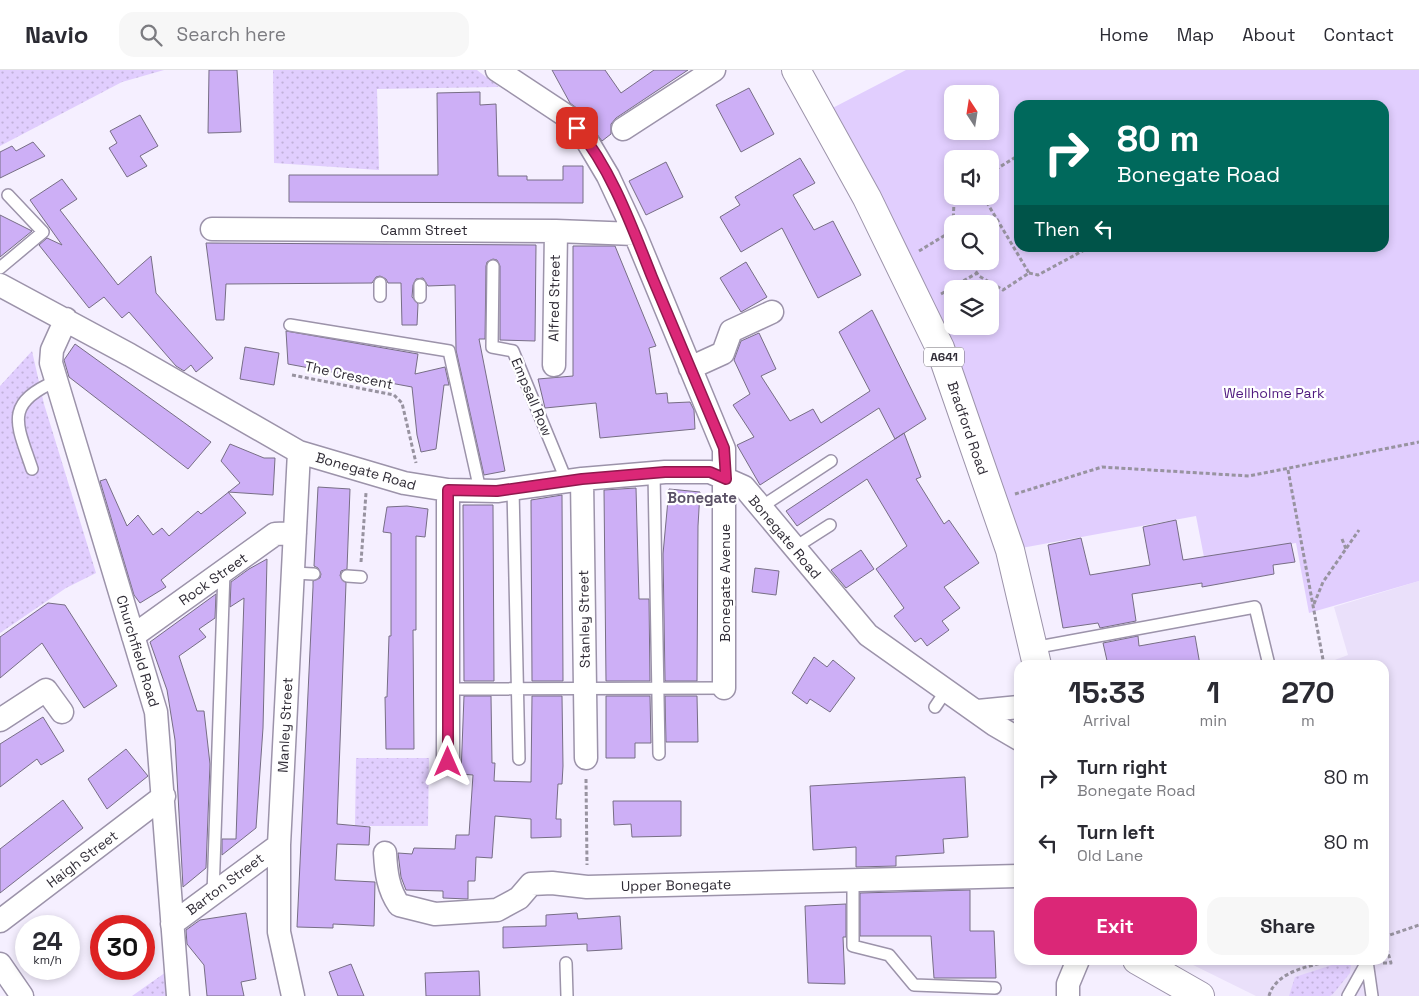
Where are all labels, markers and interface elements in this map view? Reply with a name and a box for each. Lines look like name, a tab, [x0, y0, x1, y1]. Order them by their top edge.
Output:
search box	[119, 12, 469, 57]
text: Navio	[25, 19, 89, 50]
icon: search	[137, 21, 165, 49]
text: Search here	[177, 22, 286, 47]
text: Home	[1100, 23, 1149, 46]
text: Map	[1177, 23, 1214, 46]
text: About	[1242, 23, 1296, 46]
text: Contact	[1324, 23, 1394, 46]
north arrow	[944, 85, 999, 140]
map controls	[944, 85, 999, 335]
pin	[556, 107, 598, 149]
icon: arrive	[563, 114, 591, 142]
text: 80 m	[1117, 117, 1199, 161]
icon: right	[1034, 120, 1099, 185]
button: sound	[944, 150, 999, 205]
text: Bonegate Road	[1117, 160, 1280, 188]
button: search	[944, 215, 999, 270]
icon: left	[1090, 215, 1118, 243]
text: Then	[1034, 217, 1080, 242]
street label: Camm Street	[380, 221, 468, 239]
street label: Alfred Street	[544, 254, 564, 342]
button: layers	[944, 280, 999, 335]
road number: A641	[924, 348, 964, 366]
street label: Empsall Row	[507, 355, 557, 439]
street label: The Crescent	[303, 357, 395, 393]
street label: Bradford Road	[944, 379, 992, 477]
park label: Wellholme Park	[1224, 384, 1325, 402]
street label: Bonegate Road	[314, 448, 418, 494]
district label: Bonegate	[667, 488, 737, 507]
street label: Bonegate Road	[745, 491, 825, 583]
street label: Bonegate Avenue	[716, 524, 734, 642]
street label: Rock Street	[175, 549, 251, 609]
street label: Stanley Street	[574, 570, 594, 668]
street label: Churchfield Road	[112, 593, 164, 709]
text: 15:33	[1068, 673, 1145, 712]
text: 1	[1206, 673, 1220, 712]
text: 270	[1281, 673, 1335, 712]
street label: Manley Street	[274, 677, 296, 773]
text: Arrival	[1083, 710, 1131, 731]
text: min	[1199, 710, 1227, 731]
text: m	[1301, 710, 1315, 731]
position arrow	[421, 735, 473, 787]
text: Turn right	[1077, 755, 1167, 780]
icon: right	[1034, 764, 1062, 792]
text: 80 m	[1324, 765, 1369, 790]
text: Bonegate Road	[1077, 780, 1196, 801]
text: Turn left	[1077, 820, 1155, 845]
street label: Haigh Street	[43, 826, 121, 892]
icon: left	[1034, 829, 1062, 857]
text: 80 m	[1324, 830, 1369, 855]
text: Old Lane	[1077, 845, 1143, 866]
street label: Barton Street	[183, 849, 267, 919]
street label: Upper Bonegate	[621, 875, 731, 895]
button: Exit	[1034, 897, 1197, 955]
button: Share	[1207, 897, 1369, 955]
speed limit sign: 30	[90, 915, 155, 980]
text: 24	[32, 925, 63, 957]
text: km/h	[33, 952, 62, 968]

